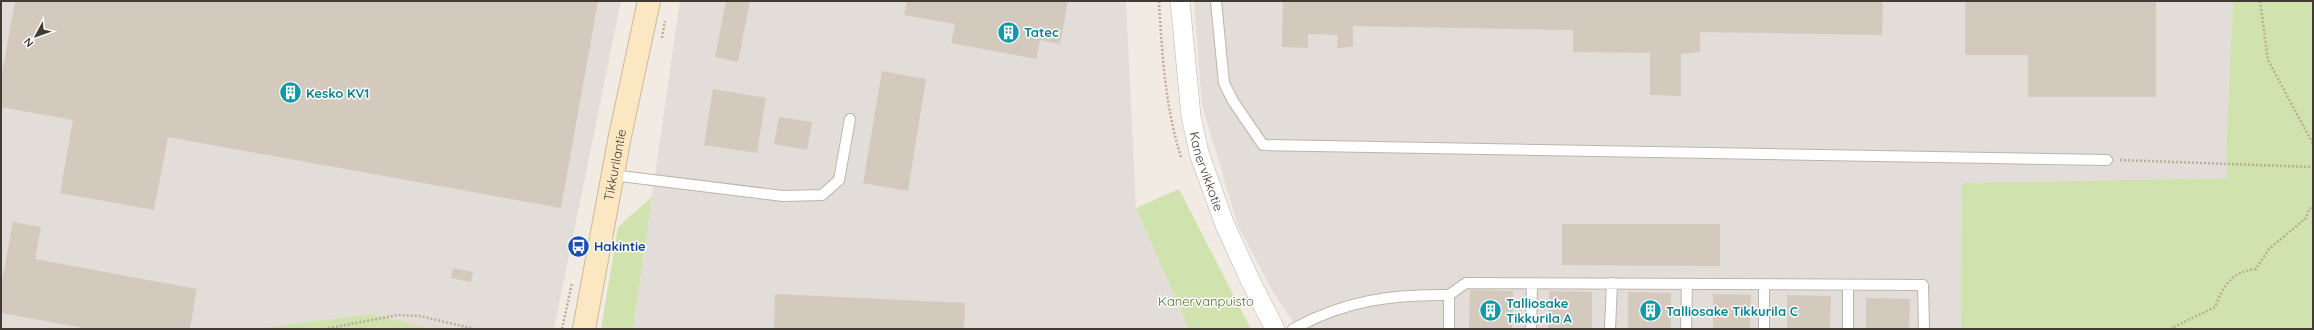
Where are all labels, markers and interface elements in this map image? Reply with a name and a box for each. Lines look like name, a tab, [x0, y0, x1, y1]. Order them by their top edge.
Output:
north arrow	[16, 16, 56, 56]
building icon: Tatec	[995, 19, 1021, 45]
place label: Tatec	[1024, 24, 1059, 40]
text: N	[21, 35, 36, 50]
building icon: Kesko KV1	[278, 80, 304, 106]
place label: Kesko KV1	[306, 85, 369, 101]
street label: Tikkurilantie	[600, 127, 629, 202]
street label: Kanervikkotie	[1187, 130, 1227, 213]
bus stop icon: Hakintie	[566, 233, 592, 259]
place label: Hakintie	[594, 238, 646, 254]
park label: Kanervanpuisto	[1158, 293, 1254, 309]
place label: Talliosake Tikkurila A	[1506, 295, 1573, 326]
building icon: Talliosake Tikkurila A	[1478, 297, 1504, 323]
building icon: Talliosake Tikkurila C	[1637, 298, 1663, 324]
place label: Talliosake Tikkurila C	[1666, 303, 1798, 319]

